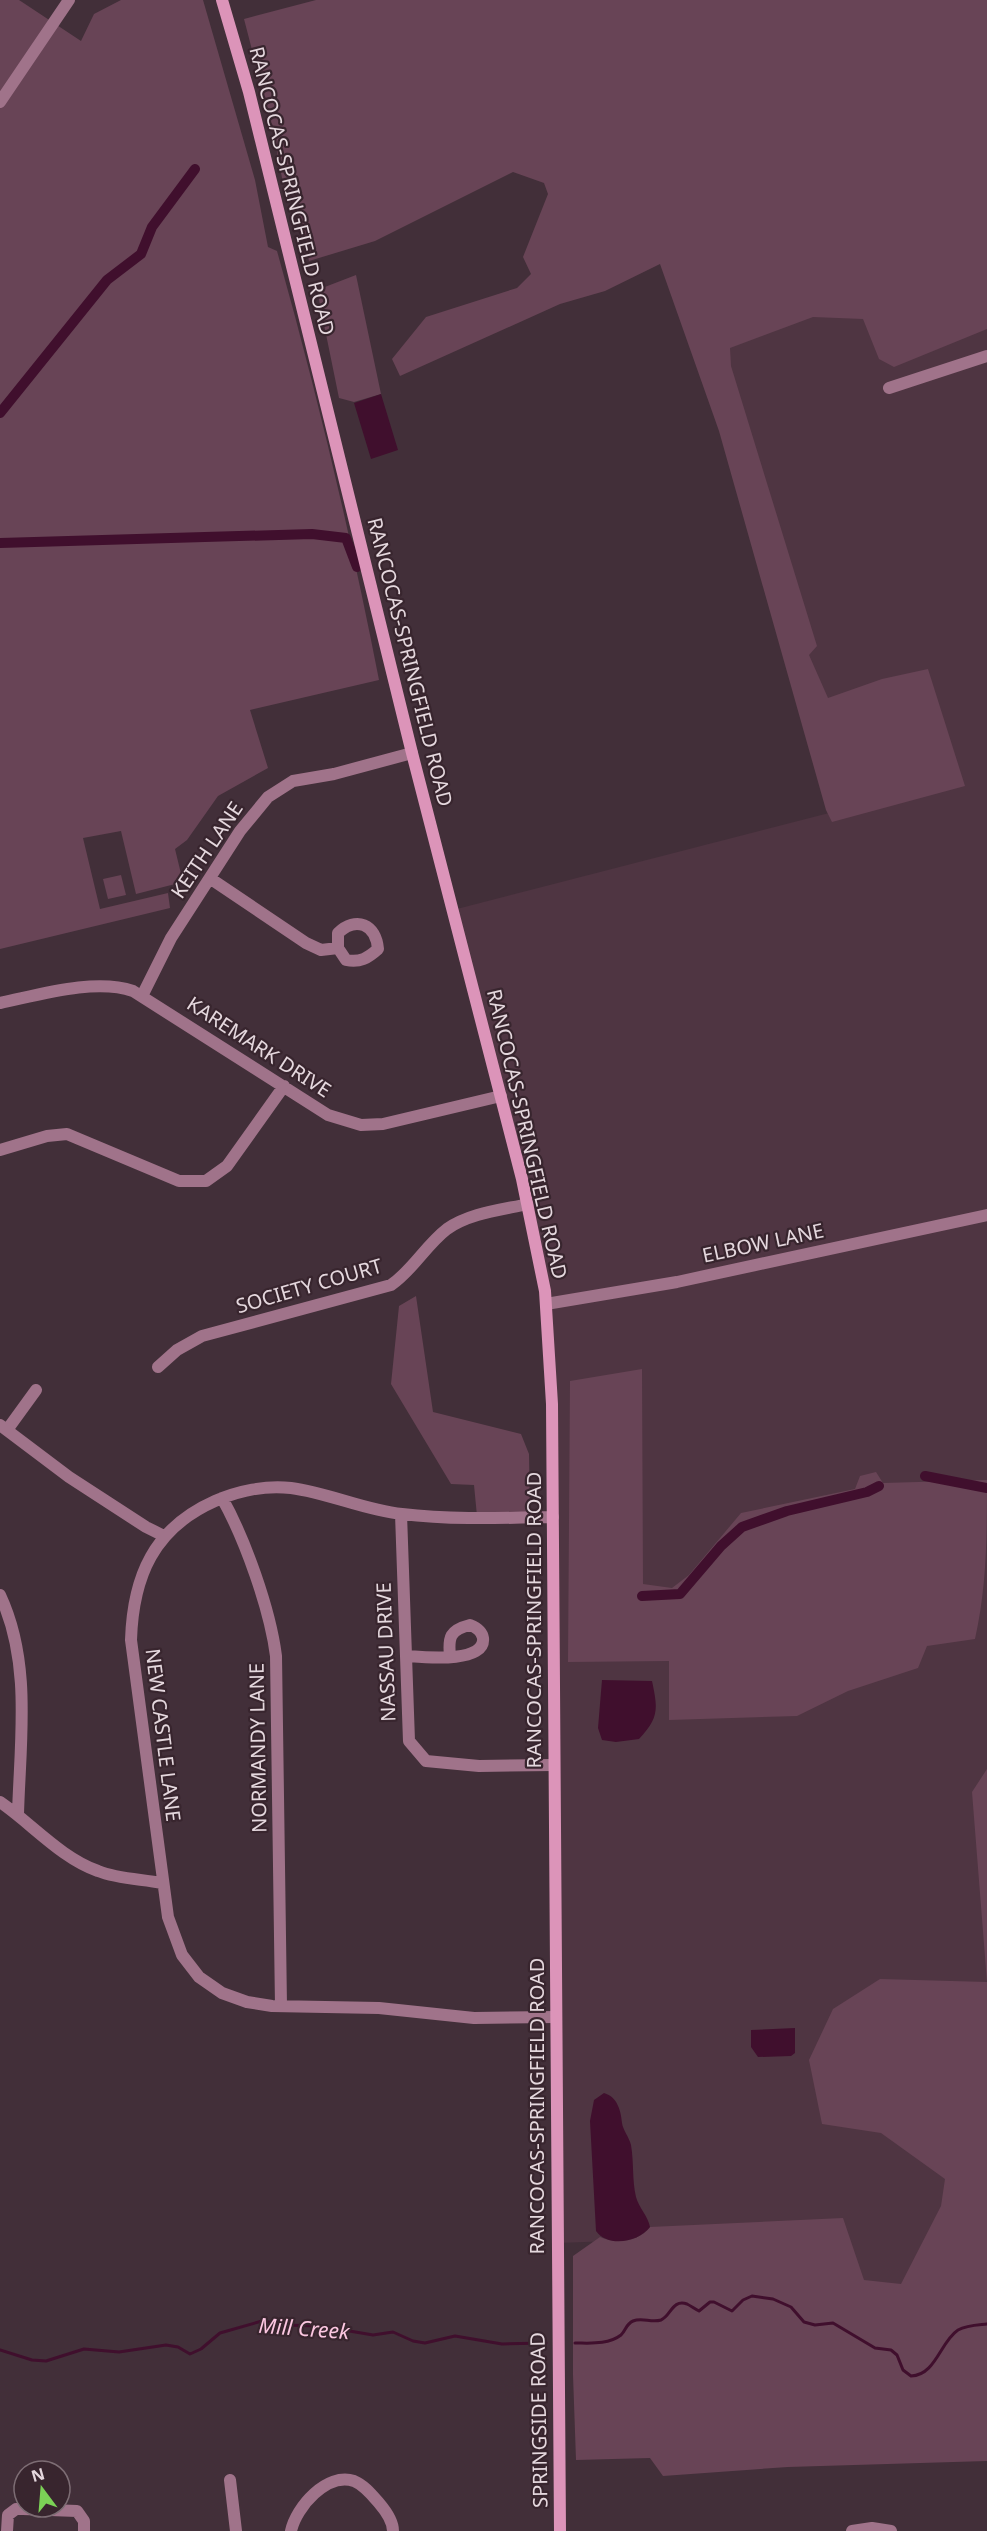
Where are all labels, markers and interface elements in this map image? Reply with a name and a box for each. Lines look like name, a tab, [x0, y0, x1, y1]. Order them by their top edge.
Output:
street label: RANCOCAS-SPRINGFIELD ROAD	[243, 44, 341, 338]
street label: RANCOCAS-SPRINGFIELD ROAD	[361, 515, 459, 809]
street label: KEITH LANE	[164, 796, 249, 903]
street label: RANCOCAS-SPRINGFIELD ROAD	[481, 986, 574, 1282]
street label: KAREMARK DRIVE	[182, 990, 336, 1103]
street label: ELBOW LANE	[700, 1216, 826, 1269]
street label: SOCIETY COURT	[233, 1252, 385, 1319]
street label: RANCOCAS-SPRINGFIELD ROAD	[520, 1472, 547, 1768]
street label: NASSAU DRIVE	[370, 1582, 401, 1722]
street label: NEW CASTLE LANE	[139, 1647, 188, 1823]
street label: NORMANDY LANE	[243, 1663, 272, 1833]
street label: RANCOCAS-SPRINGFIELD ROAD	[523, 1958, 550, 2254]
water label: Mill Creek	[258, 2311, 352, 2345]
street label: SPRINGSIDE ROAD	[523, 2332, 554, 2508]
north arrow	[12, 2459, 72, 2519]
text: N	[29, 2462, 47, 2487]

